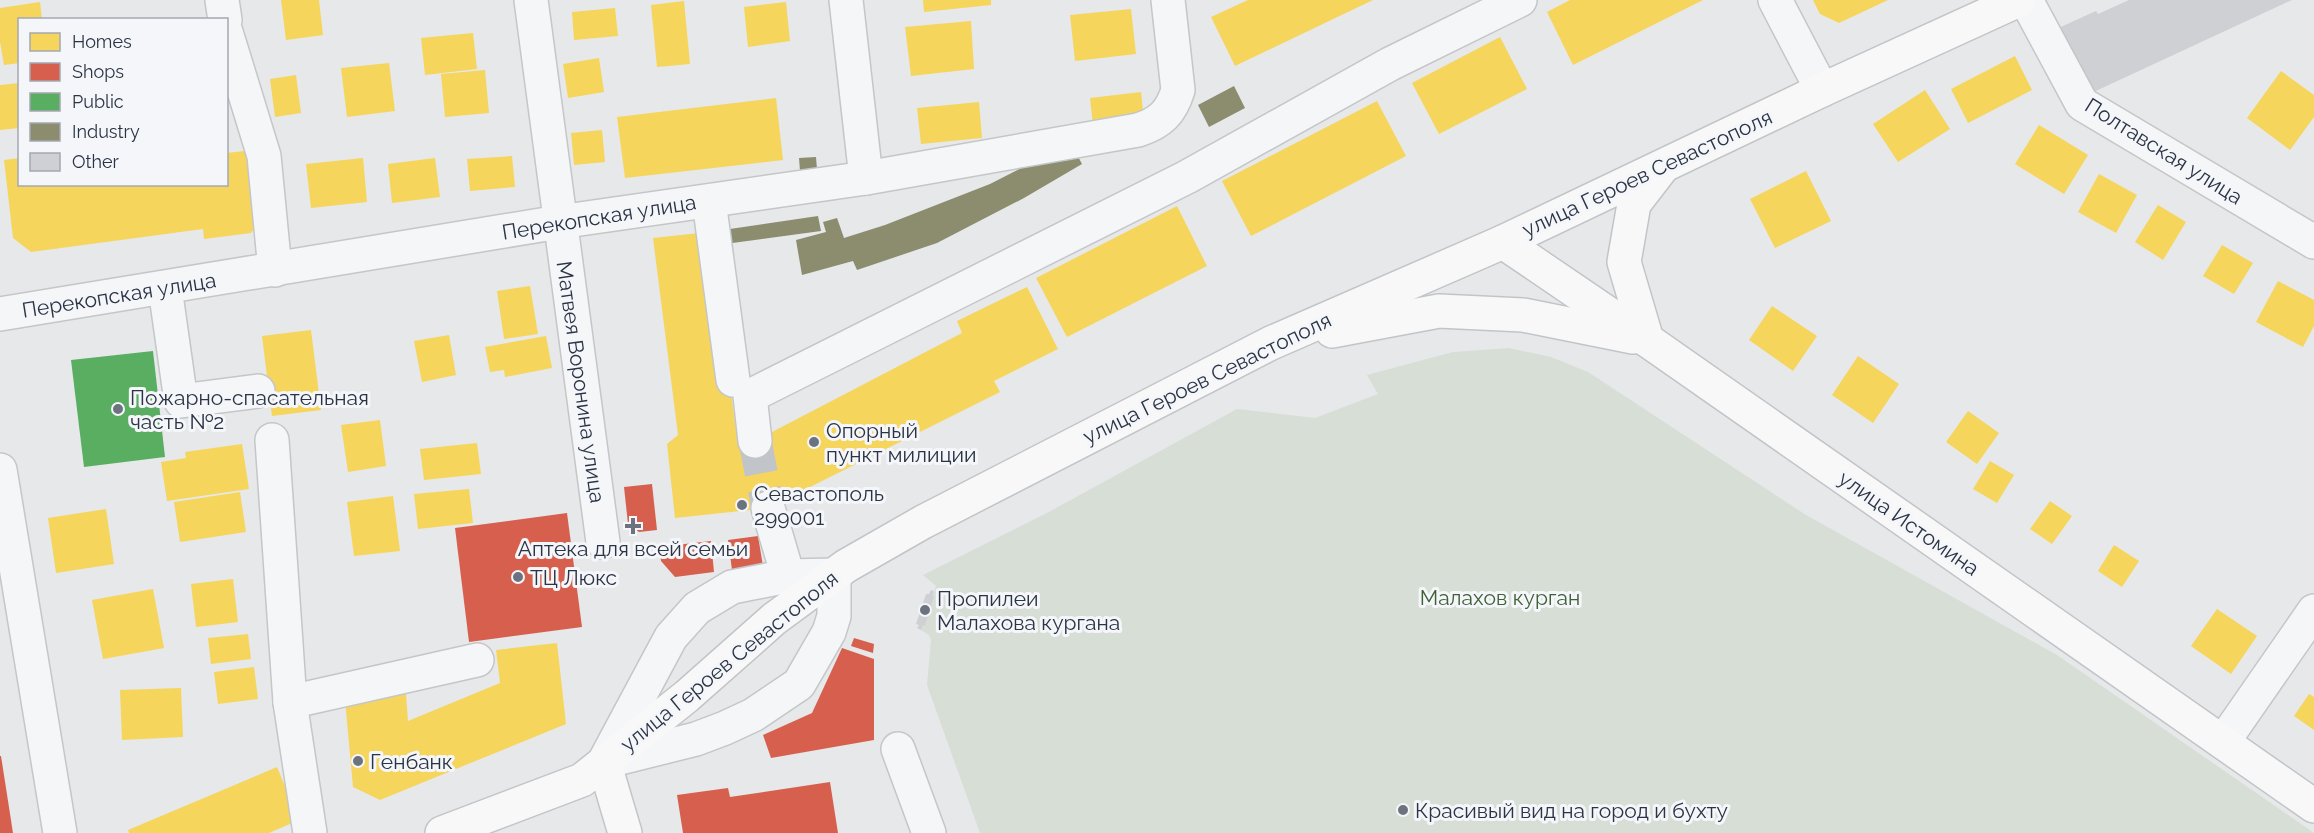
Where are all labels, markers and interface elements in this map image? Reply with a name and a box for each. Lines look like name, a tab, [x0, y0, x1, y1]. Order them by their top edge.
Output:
legend	[18, 18, 228, 186]
text: Homes	[72, 31, 132, 52]
text: Shops	[72, 61, 124, 82]
text: Public	[72, 91, 124, 112]
street label: Полтавская улица	[2081, 92, 2247, 210]
street label: улица Героев Севастополя	[1518, 104, 1776, 242]
text: Industry	[72, 121, 140, 142]
text: Other	[72, 151, 120, 172]
street label: Перекопская улица	[500, 189, 698, 245]
street label: Матвея Воронина улица	[552, 259, 610, 505]
street label: Перекопская улица	[20, 267, 218, 323]
street label: улица Героев Севастополя	[1079, 307, 1335, 449]
place label: Пожарно-спасательная часть №2	[130, 385, 369, 434]
marker: Пожарно-спасательная часть №2	[111, 402, 125, 416]
place label: Опорный пункт милиции	[826, 418, 977, 467]
marker: Опорный пункт милиции	[807, 435, 821, 449]
street label: улица Истомина	[1834, 465, 1984, 581]
place label: Севастополь 299001	[754, 481, 884, 530]
marker: Севастополь 299001	[735, 498, 749, 512]
marker: Аптека для всей семьи	[626, 519, 640, 533]
place label: Аптека для всей семьи	[518, 536, 748, 561]
place label: ТЦ Люкс	[530, 565, 617, 590]
street label: улица Героев Севастополя	[615, 565, 843, 757]
marker: ТЦ Люкс	[511, 570, 525, 584]
park label: Малахов курган	[1420, 585, 1580, 610]
place label: Пропилеи Малахова кургана	[937, 586, 1120, 635]
marker: Пропилеи Малахова кургана	[918, 603, 932, 617]
place label: Генбанк	[370, 749, 453, 774]
marker: Генбанк	[351, 754, 365, 768]
place label: Красивый вид на город и бухту	[1415, 798, 1728, 823]
marker: Красивый вид на город и бухту	[1396, 803, 1410, 817]

